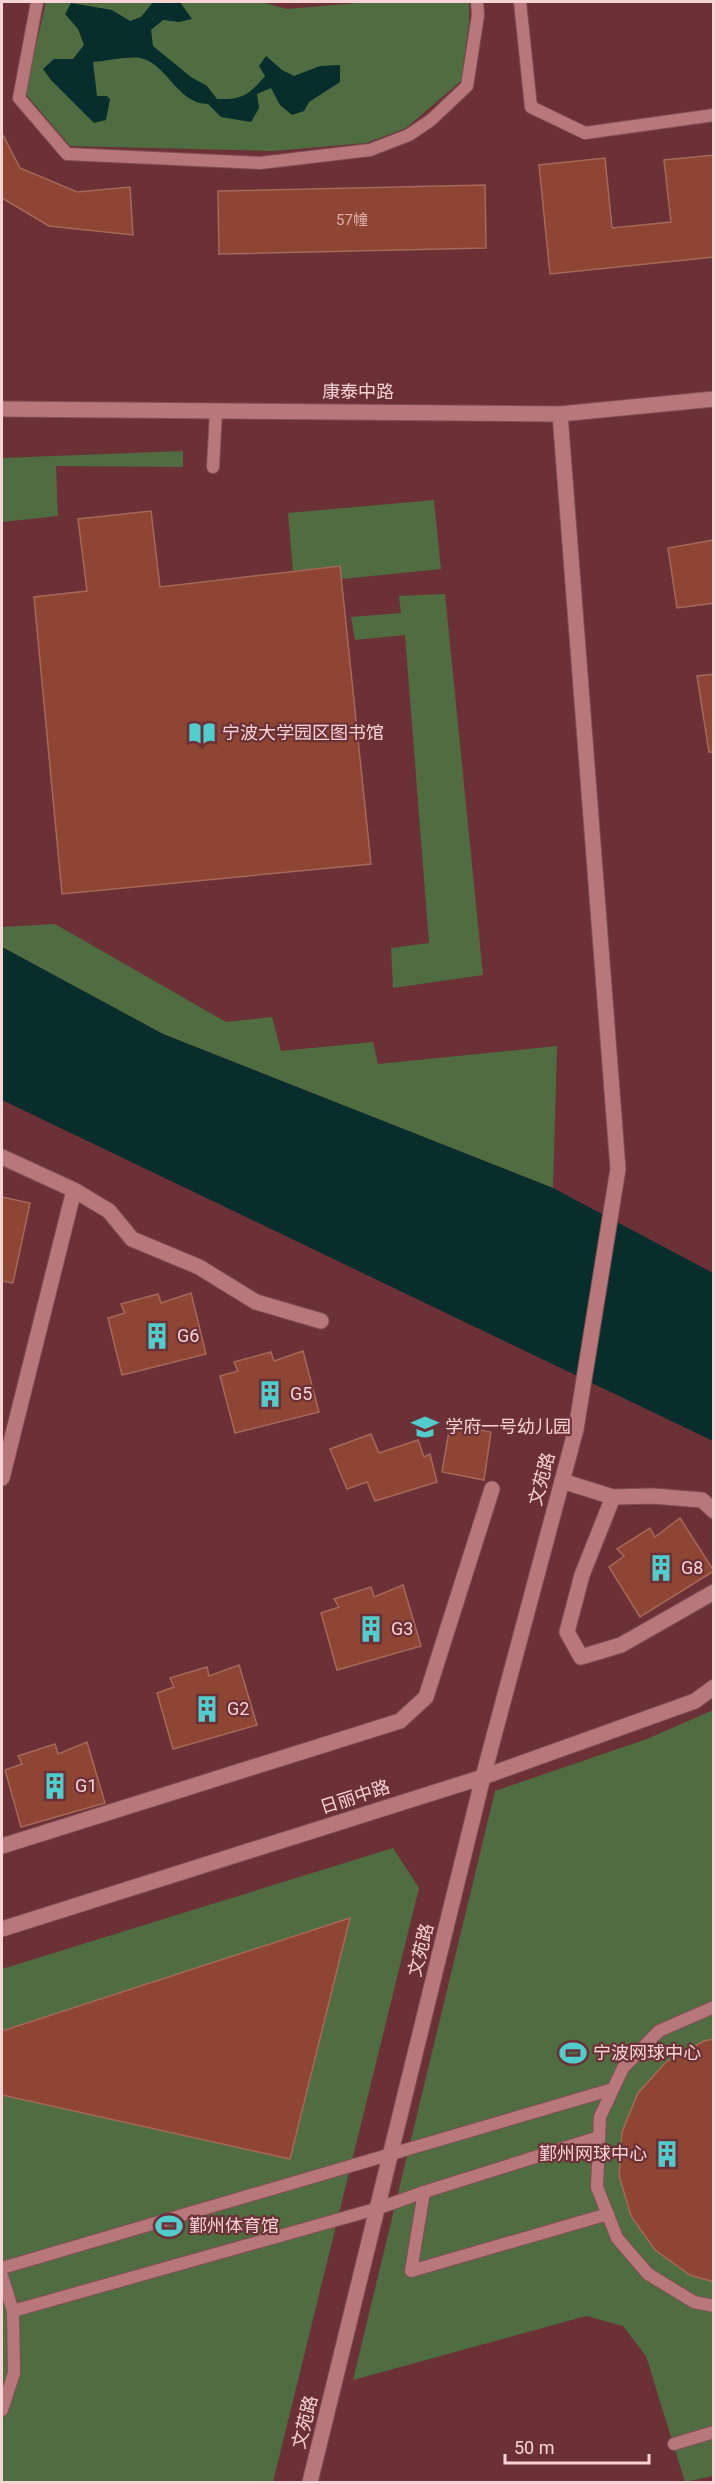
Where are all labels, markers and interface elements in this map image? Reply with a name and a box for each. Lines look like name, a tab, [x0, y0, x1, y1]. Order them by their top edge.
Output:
house number: 57幢	[336, 211, 368, 229]
street label: 康泰中路	[322, 381, 394, 402]
library icon: 宁波大学园区图书馆	[187, 718, 217, 748]
place label: 宁波大学园区图书馆	[222, 722, 384, 743]
building icon: G6	[142, 1321, 172, 1351]
place label: G6	[177, 1325, 199, 1346]
building icon: G5	[255, 1379, 285, 1409]
place label: G5	[290, 1383, 312, 1404]
school or university icon: 学府一号幼儿园	[410, 1412, 440, 1442]
place label: 学府一号幼儿园	[445, 1416, 571, 1437]
street label: 文苑路	[524, 1450, 559, 1508]
building icon: G8	[646, 1553, 676, 1583]
place label: G8	[681, 1557, 703, 1578]
building icon: G3	[356, 1614, 386, 1644]
place label: G3	[391, 1618, 413, 1639]
building icon: G2	[192, 1694, 222, 1724]
place label: G2	[227, 1698, 249, 1719]
building icon: G1	[40, 1771, 70, 1801]
place label: G1	[75, 1775, 97, 1796]
street label: 日丽中路	[317, 1775, 392, 1818]
street label: 文苑路	[404, 1921, 437, 1979]
sports icon: 宁波网球中心	[558, 2038, 588, 2068]
place label: 宁波网球中心	[593, 2042, 701, 2063]
building icon: 鄞州网球中心	[652, 2139, 682, 2169]
place label: 鄞州网球中心	[539, 2143, 647, 2164]
sports icon: 鄞州体育馆	[154, 2211, 184, 2241]
place label: 鄞州体育馆	[189, 2215, 279, 2236]
street label: 文苑路	[288, 2393, 321, 2451]
scale bar	[505, 2427, 649, 2465]
text: 50 m	[514, 2437, 554, 2458]

